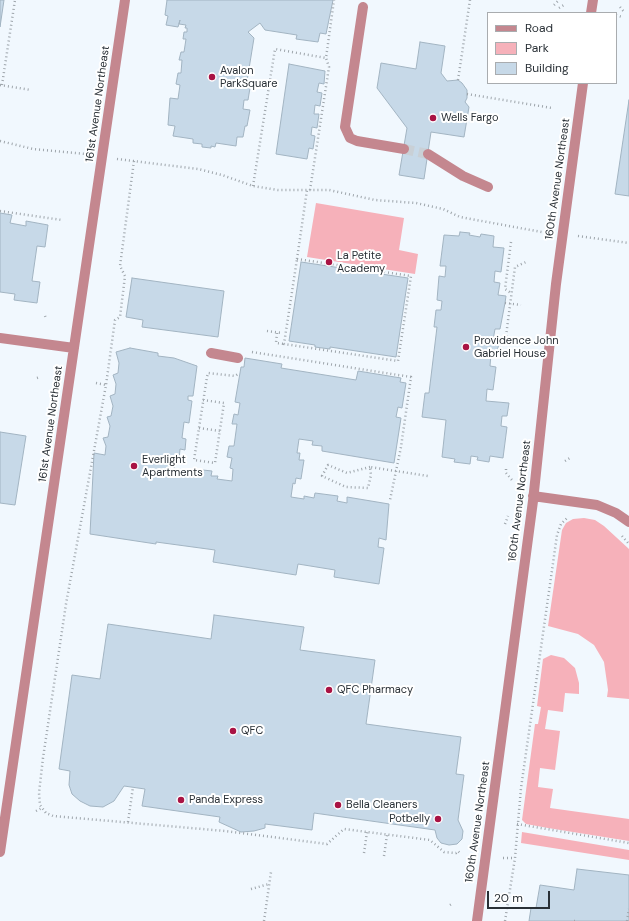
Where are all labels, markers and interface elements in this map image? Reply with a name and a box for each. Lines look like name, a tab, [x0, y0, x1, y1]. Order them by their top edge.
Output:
legend	[487, 12, 617, 84]
text: Road	[525, 20, 553, 36]
text: Park	[525, 40, 549, 56]
street label: 161st Avenue Northeast	[83, 45, 113, 163]
text: Building	[525, 60, 569, 76]
place label: Avalon ParkSquare	[220, 64, 277, 90]
marker: Avalon ParkSquare	[207, 72, 217, 82]
place label: Wells Fargo	[441, 111, 499, 125]
marker: Wells Fargo	[428, 113, 438, 123]
street label: 160th Avenue Northeast	[543, 117, 573, 241]
place label: La Petite Academy	[337, 249, 385, 275]
marker: La Petite Academy	[324, 257, 334, 267]
place label: Providence John Gabriel House	[474, 334, 559, 360]
marker: Providence John Gabriel House	[461, 342, 471, 352]
street label: 161st Avenue Northeast	[36, 365, 66, 483]
street label: 160th Avenue Northeast	[506, 439, 534, 563]
place label: Everlight Apartments	[142, 453, 203, 479]
marker: Everlight Apartments	[129, 461, 139, 471]
place label: QFC Pharmacy	[337, 683, 413, 697]
marker: QFC Pharmacy	[324, 685, 334, 695]
place label: QFC	[241, 724, 263, 738]
marker: QFC	[228, 726, 238, 736]
street label: 160th Avenue Northeast	[463, 760, 493, 884]
place label: Panda Express	[189, 793, 263, 807]
marker: Panda Express	[176, 795, 186, 805]
place label: Bella Cleaners	[346, 798, 417, 812]
marker: Bella Cleaners	[333, 800, 343, 810]
place label: Potbelly	[389, 812, 430, 826]
marker: Potbelly	[433, 814, 443, 824]
scale bar	[489, 883, 552, 909]
text: 20 m	[494, 890, 523, 906]

